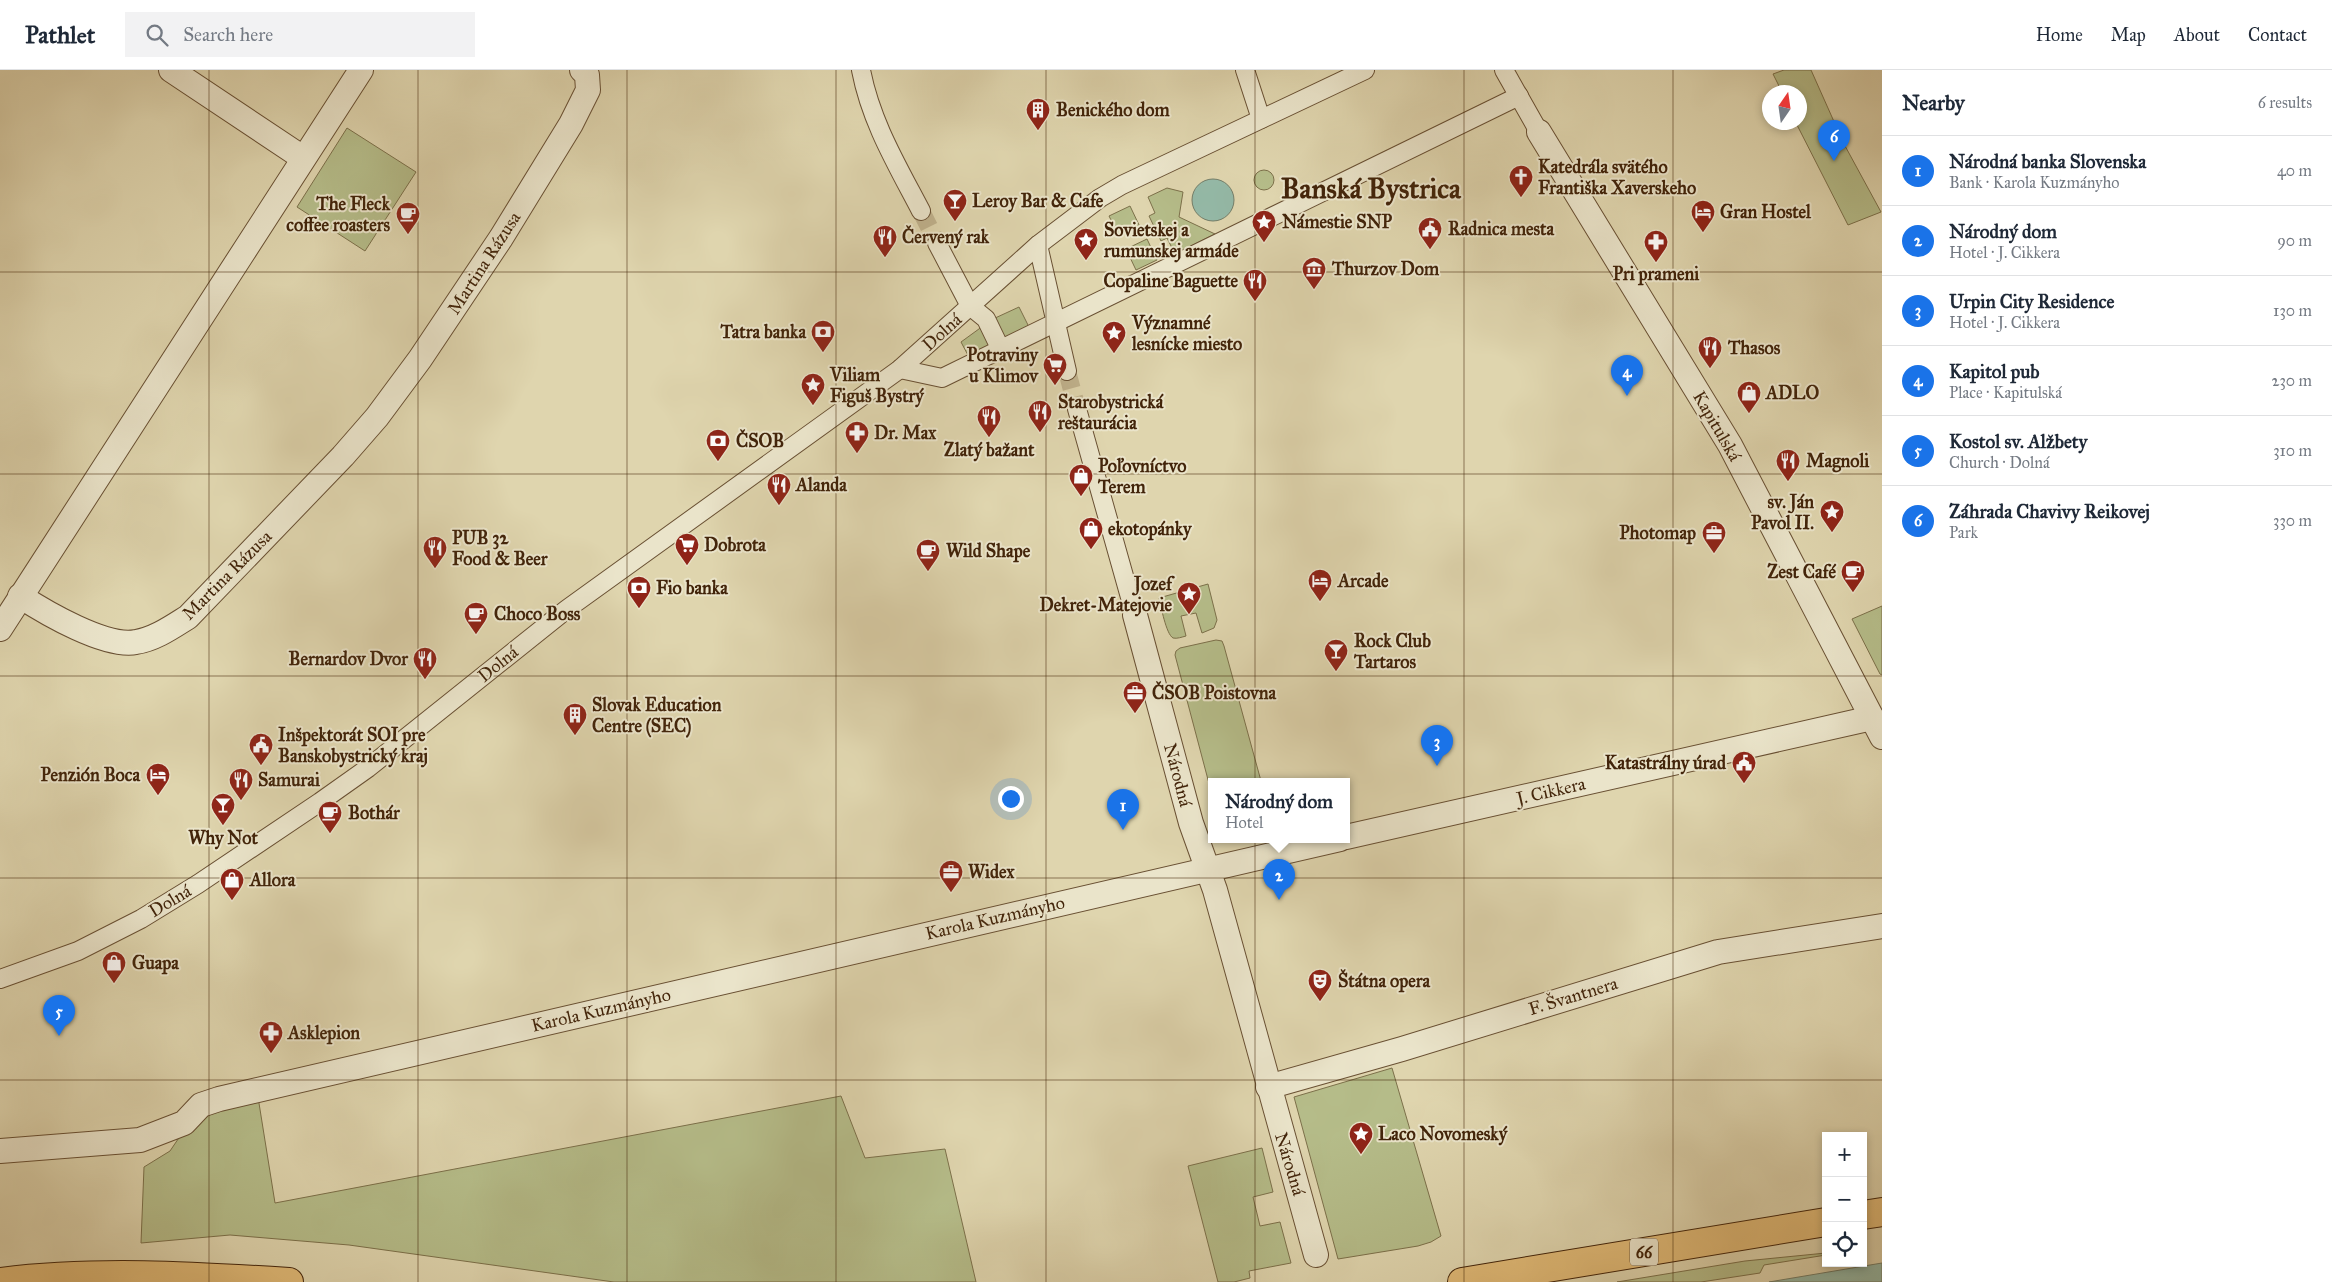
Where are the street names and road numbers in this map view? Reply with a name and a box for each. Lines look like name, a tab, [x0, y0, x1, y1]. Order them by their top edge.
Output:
street label: Martina Rázusa	[443, 207, 526, 318]
street label: Dolná	[918, 308, 967, 355]
street label: Kapitulská	[1688, 387, 1746, 465]
street label: Martina Rázusa	[178, 525, 277, 624]
street label: Dolná	[473, 641, 523, 687]
street label: Národná	[1159, 741, 1197, 809]
street label: J. Cikkera	[1512, 772, 1588, 811]
street label: Dolná	[145, 880, 196, 922]
street label: Karola Kuzmányho	[923, 891, 1067, 945]
street label: F. Švantnera	[1525, 971, 1621, 1020]
street label: Karola Kuzmányho	[529, 983, 673, 1037]
street label: Národná	[1270, 1130, 1310, 1199]
road number: 66	[1630, 1238, 1658, 1266]

